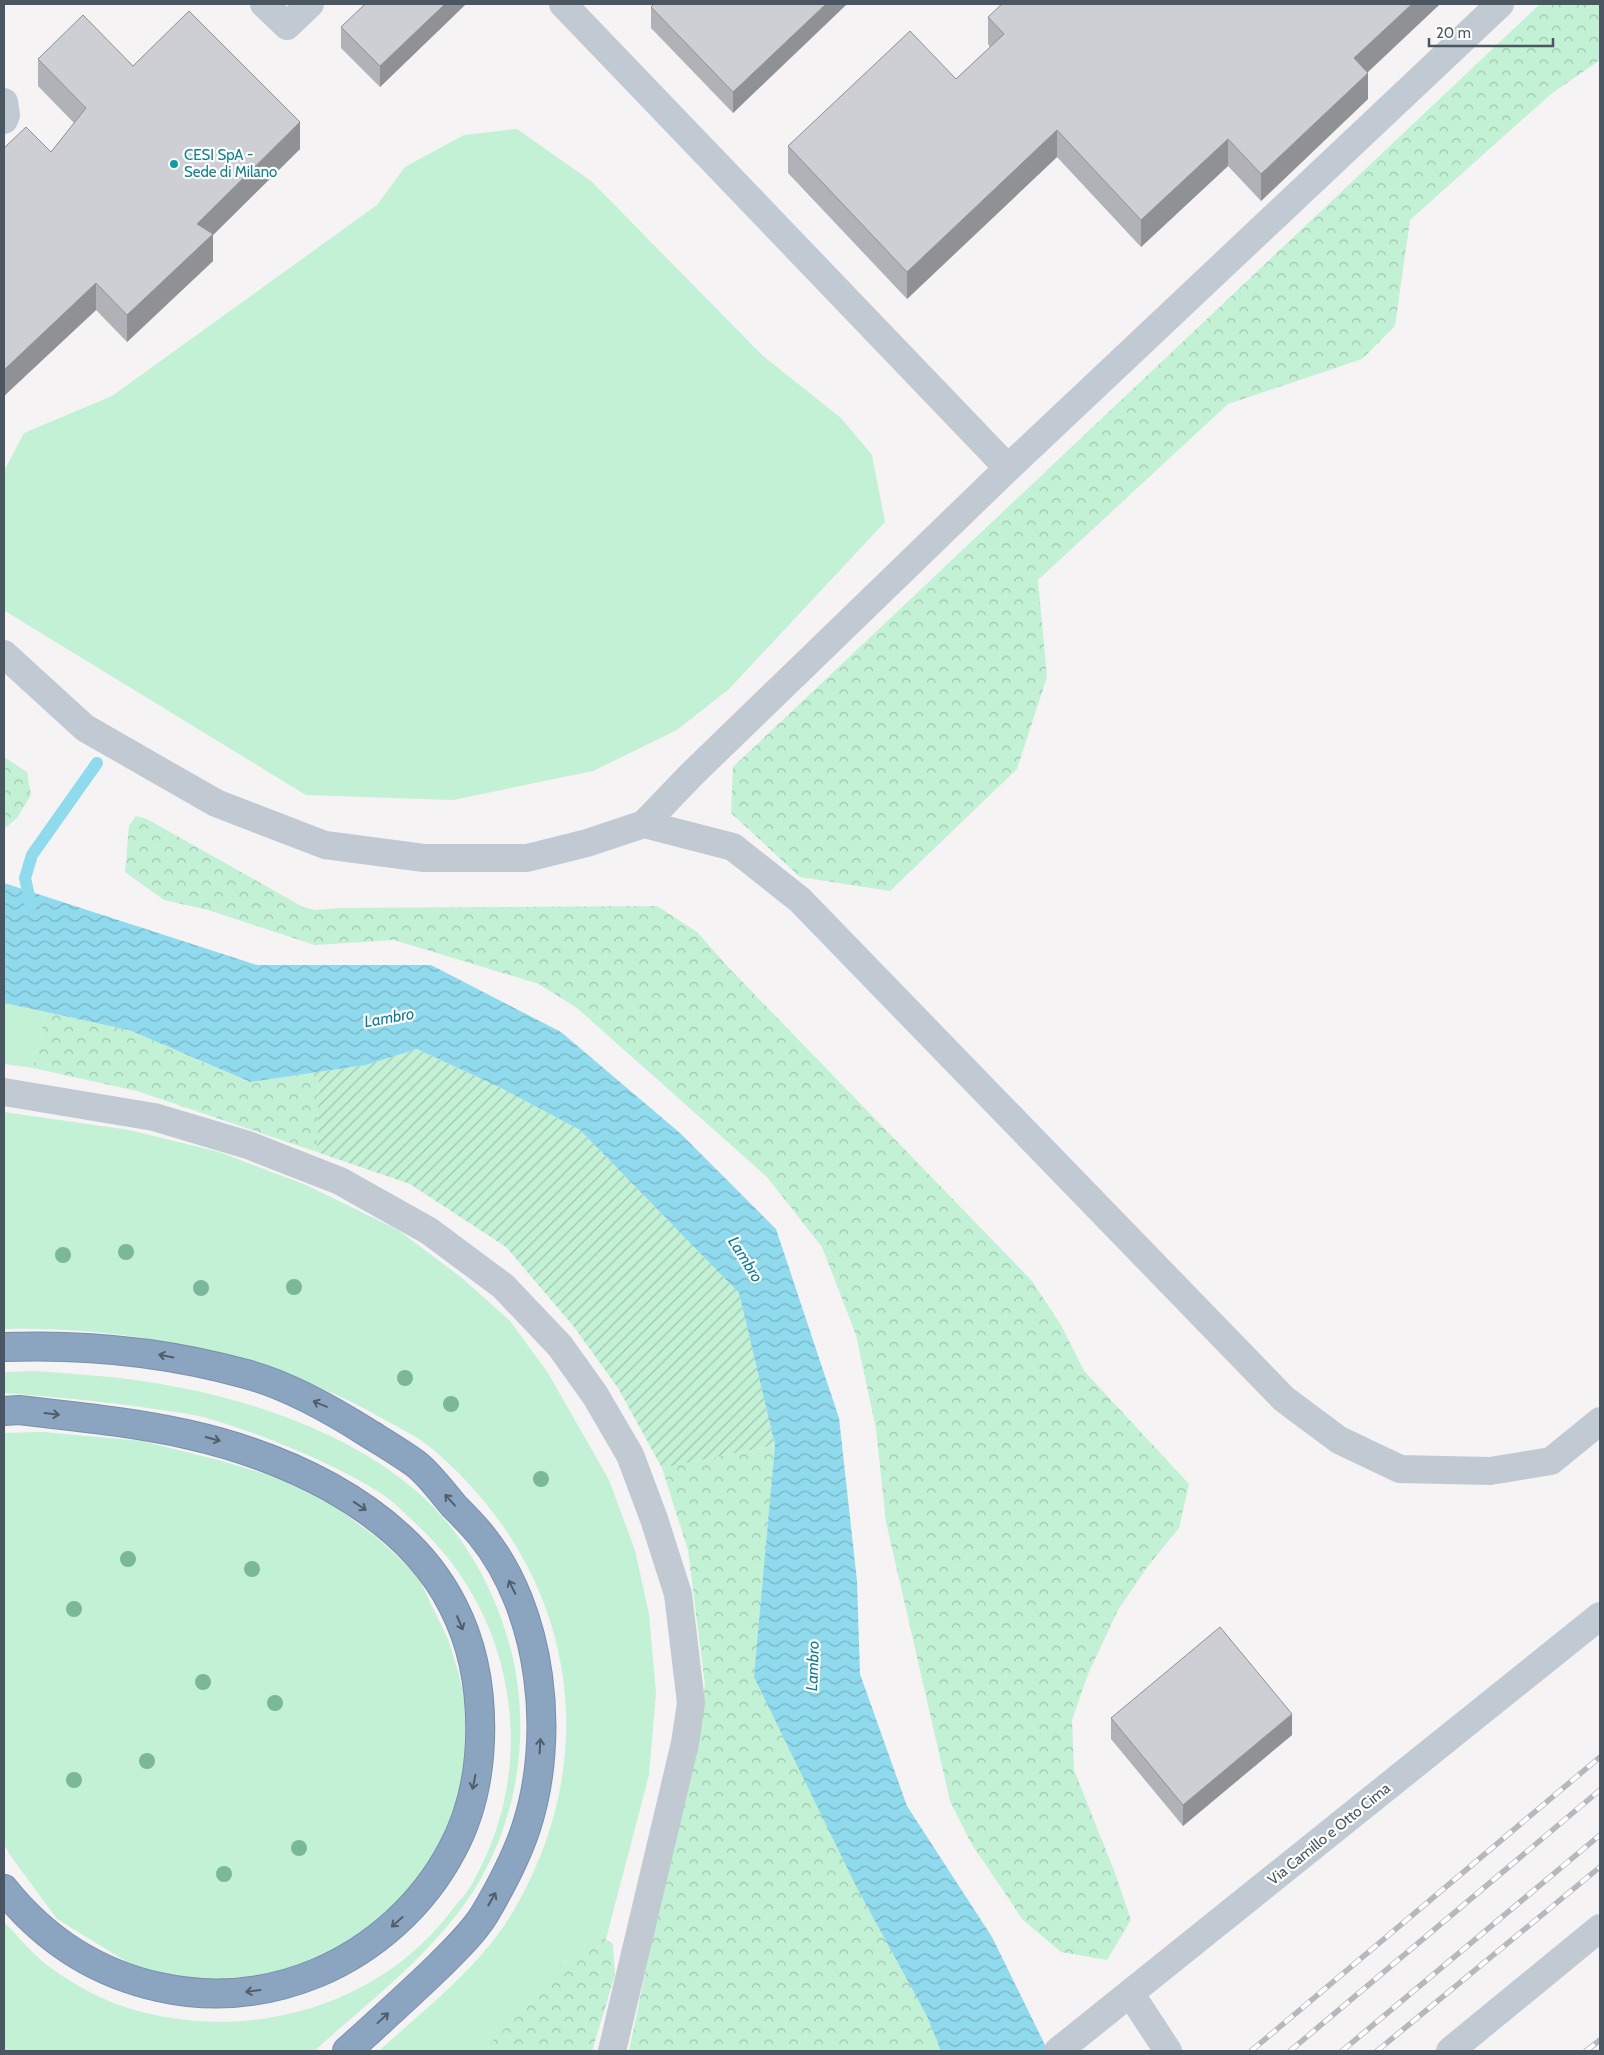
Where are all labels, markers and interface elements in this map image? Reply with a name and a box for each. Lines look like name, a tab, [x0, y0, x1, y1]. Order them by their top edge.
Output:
scale bar	[1429, 15, 1553, 47]
text: 20 m	[1436, 24, 1471, 42]
place label: CESI SpA - Sede di Milano	[184, 146, 277, 181]
marker: CESI SpA - Sede di Milano	[168, 158, 180, 170]
water label: Lambro	[363, 1004, 415, 1031]
water label: Lambro	[724, 1233, 767, 1286]
one-way arrow	[158, 1351, 174, 1360]
one-way arrow	[313, 1399, 328, 1409]
one-way arrow	[44, 1409, 60, 1419]
one-way arrow	[204, 1435, 220, 1445]
one-way arrow	[444, 1494, 456, 1507]
one-way arrow	[353, 1501, 367, 1511]
one-way arrow	[506, 1580, 516, 1595]
one-way arrow	[456, 1615, 466, 1630]
water label: Lambro	[802, 1641, 823, 1691]
one-way arrow	[536, 1738, 545, 1754]
one-way arrow	[469, 1774, 479, 1790]
street label: Via Camillo e Otto Cima	[1264, 1779, 1395, 1889]
one-way arrow	[488, 1893, 498, 1907]
one-way arrow	[390, 1916, 403, 1927]
one-way arrow	[245, 1986, 261, 1996]
one-way arrow	[377, 2012, 390, 2024]

